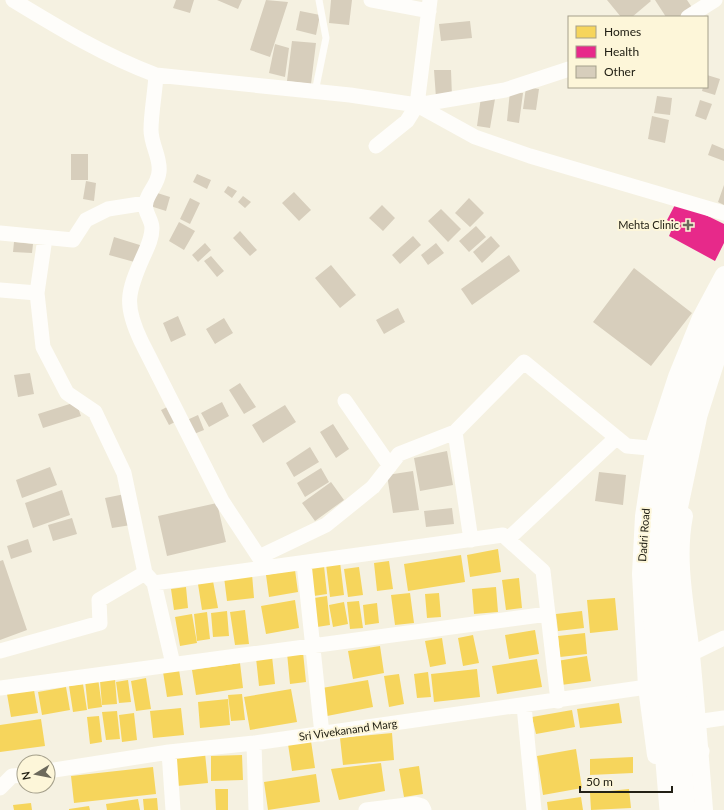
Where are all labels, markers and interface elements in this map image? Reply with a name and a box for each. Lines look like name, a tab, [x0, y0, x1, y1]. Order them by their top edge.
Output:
legend	[568, 16, 708, 88]
text: Homes	[604, 24, 641, 39]
text: Health	[604, 44, 639, 59]
text: Other	[604, 64, 636, 79]
place label: Mehta Clinic	[618, 218, 679, 231]
marker: Mehta Clinic	[682, 219, 694, 231]
street label: Dadri Road	[635, 508, 652, 562]
street label: Sri Vivekanand Marg	[298, 716, 398, 743]
north arrow	[16, 754, 56, 794]
scale bar	[580, 768, 672, 794]
text: N	[19, 771, 33, 781]
text: 50 m	[586, 774, 613, 789]

